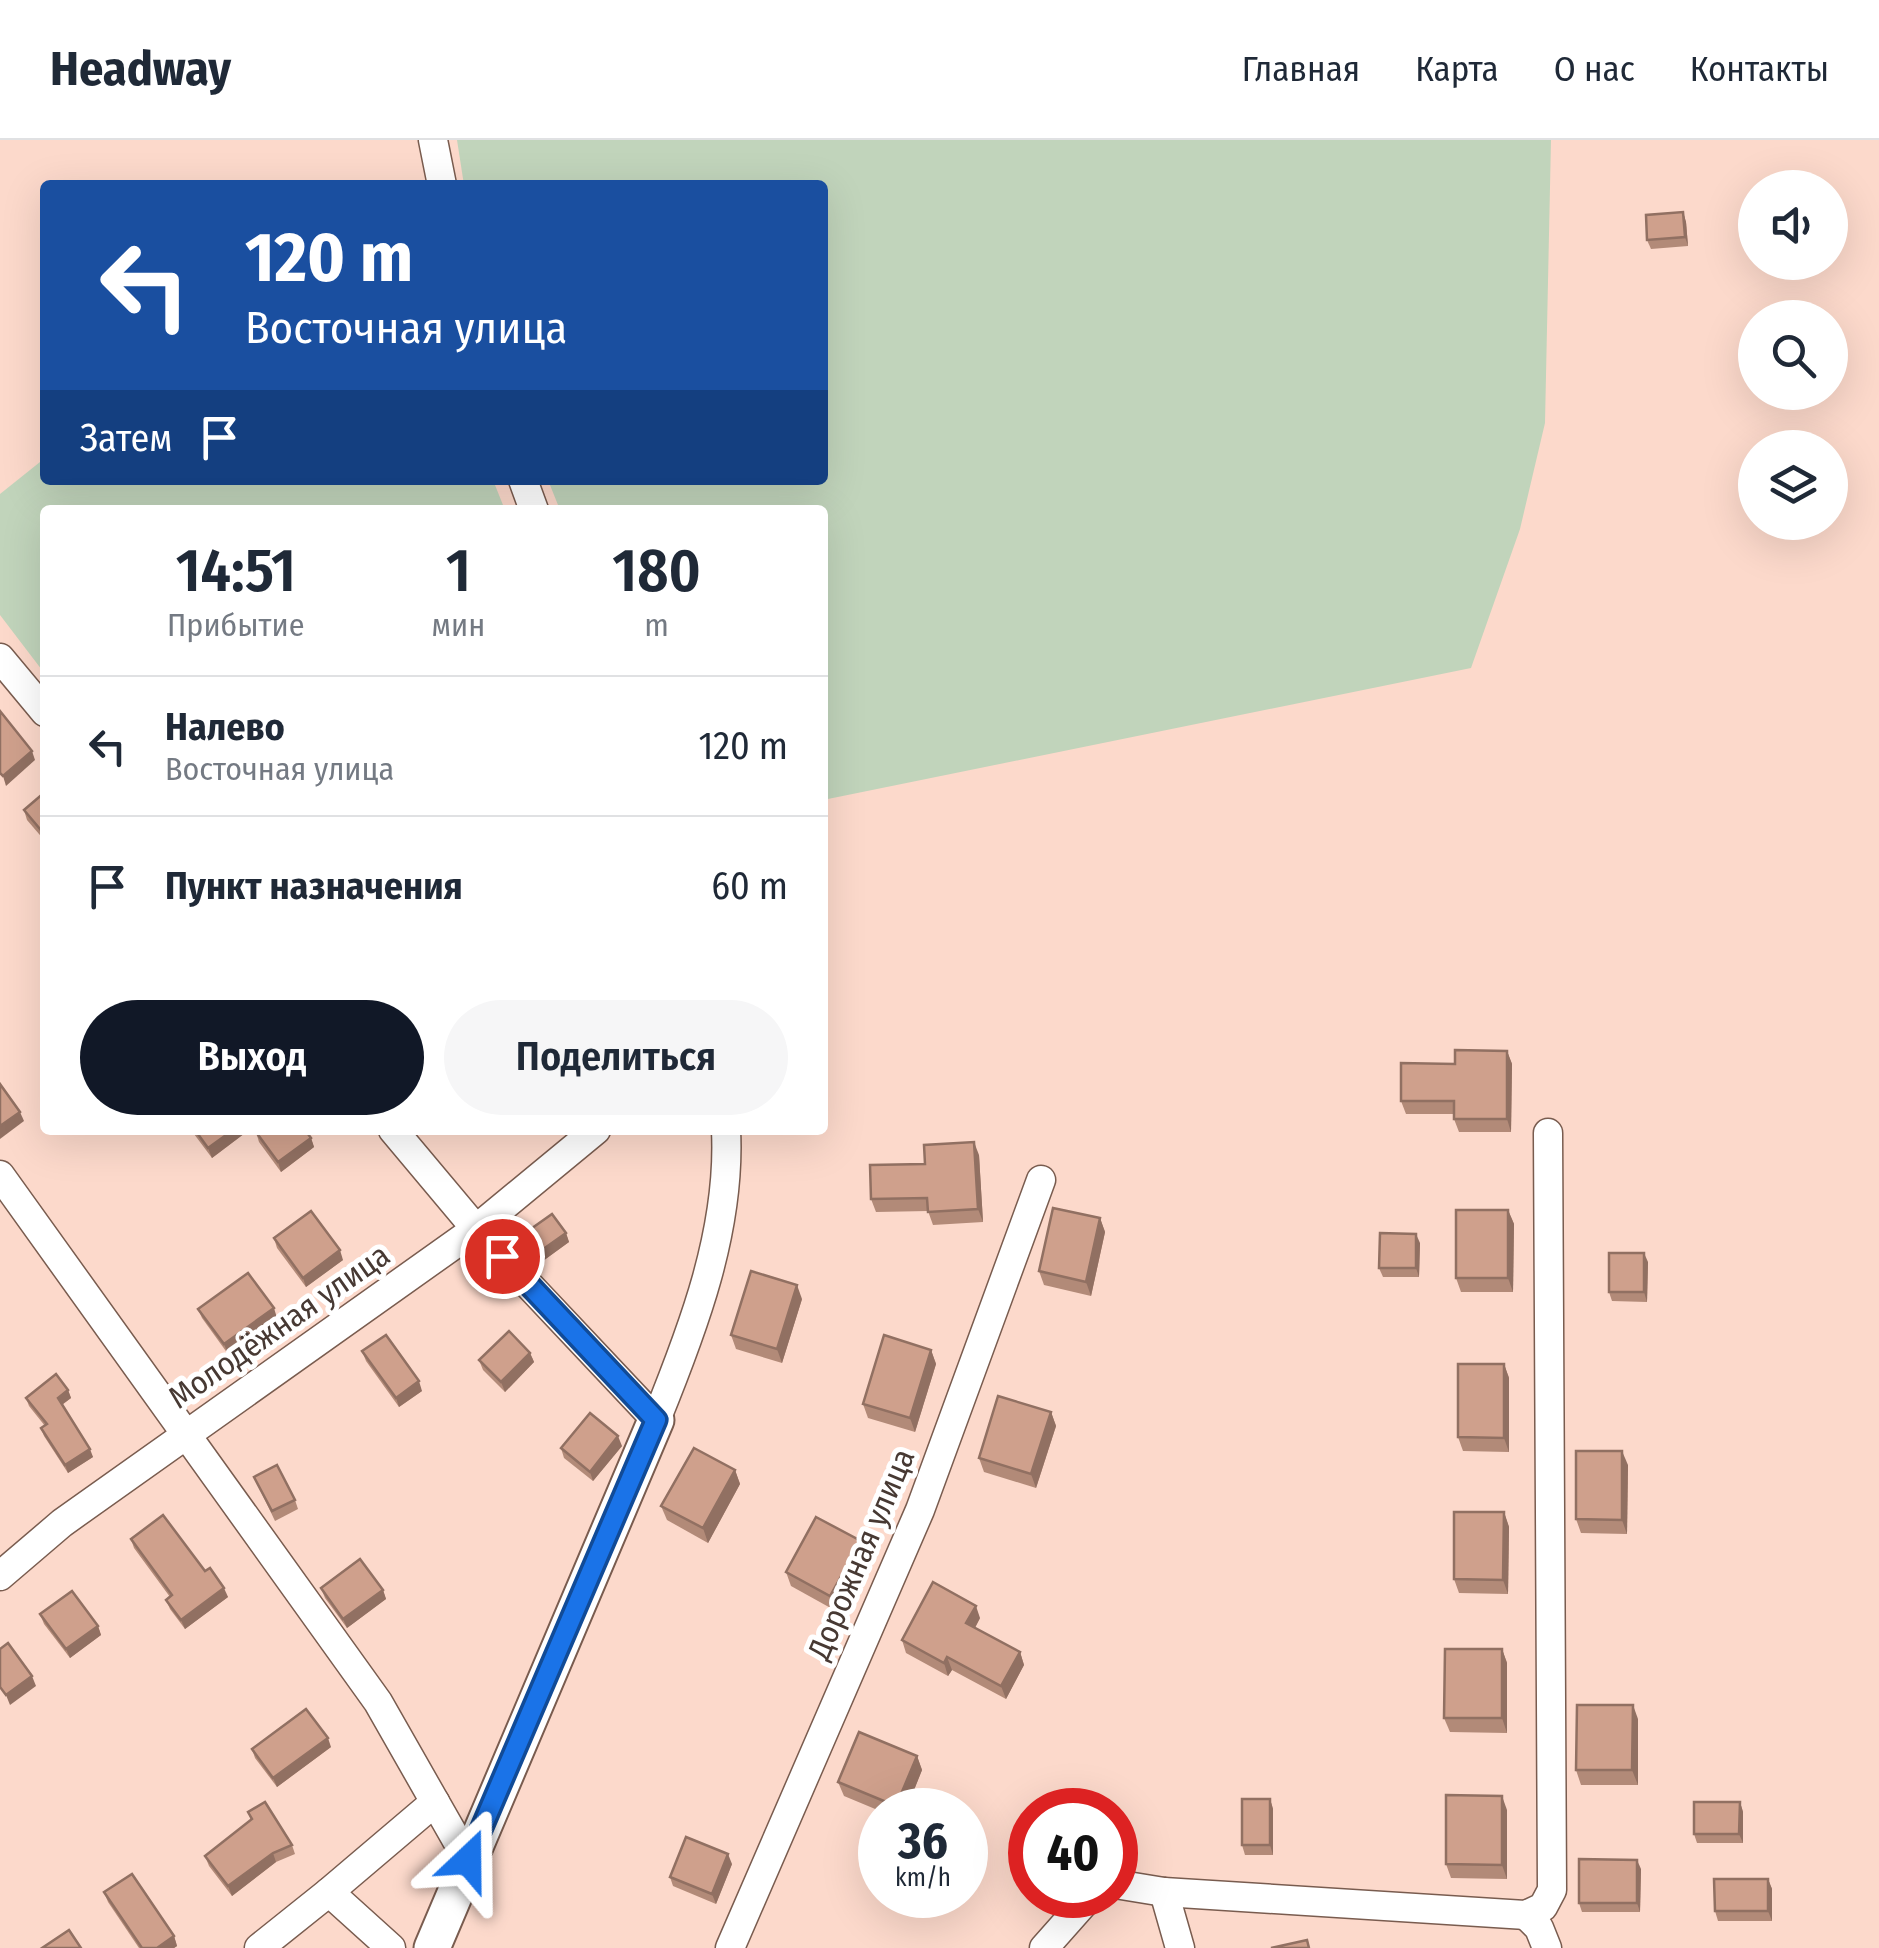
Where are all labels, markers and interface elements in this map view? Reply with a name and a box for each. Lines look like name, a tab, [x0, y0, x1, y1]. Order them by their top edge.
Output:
text: Headway	[50, 40, 231, 98]
text: Главная	[1242, 48, 1360, 90]
text: Карта	[1415, 48, 1499, 90]
text: О нас	[1554, 48, 1635, 90]
text: Контакты	[1690, 48, 1829, 90]
map controls	[1738, 170, 1848, 540]
button: sound	[1738, 170, 1848, 280]
text: 120 m	[245, 216, 413, 300]
icon: left	[80, 220, 210, 350]
button: search	[1738, 300, 1848, 410]
text: Восточная улица	[245, 301, 567, 355]
icon: arrive	[192, 410, 247, 465]
text: Затем	[80, 415, 172, 461]
button: layers	[1738, 430, 1848, 540]
text: 14:51	[176, 535, 296, 607]
text: 1	[446, 535, 471, 607]
text: 180	[612, 535, 701, 607]
text: Прибытие	[167, 606, 304, 644]
text: мин	[432, 606, 485, 644]
text: m	[644, 606, 669, 644]
text: Налево	[165, 704, 285, 750]
icon: left	[80, 719, 135, 774]
text: 120 m	[698, 723, 788, 769]
text: Восточная улица	[165, 750, 394, 788]
icon: arrive	[80, 859, 135, 914]
text: Пункт назначения	[165, 863, 463, 909]
text: 60 m	[711, 863, 788, 909]
button: Выход	[80, 1000, 424, 1115]
button: Поделиться	[444, 1000, 788, 1115]
pin	[460, 1214, 545, 1299]
icon: arrive	[475, 1229, 530, 1284]
street label: Молодёжная улица	[161, 1236, 397, 1416]
street label: Дорожная улица	[799, 1443, 922, 1666]
speed limit sign: 40	[1008, 1788, 1138, 1918]
position arrow	[416, 1808, 520, 1912]
text: 36	[898, 1811, 948, 1871]
text: km/h	[895, 1863, 951, 1893]

